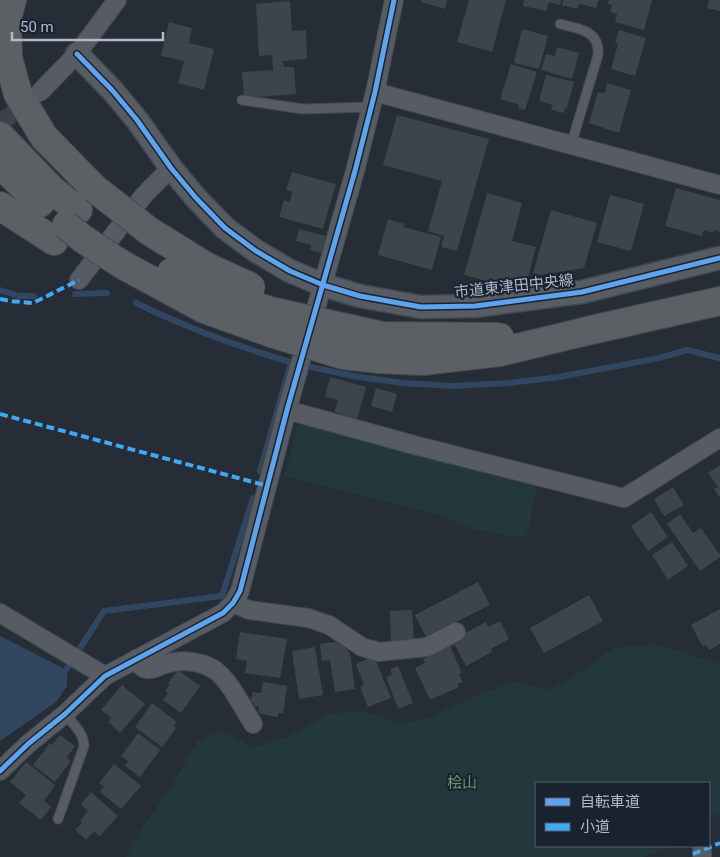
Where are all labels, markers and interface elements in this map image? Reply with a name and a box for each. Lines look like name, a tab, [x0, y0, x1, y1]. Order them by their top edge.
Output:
scale bar	[12, 10, 164, 42]
text: 50 m	[20, 18, 54, 36]
street label: 市道東津田中央線	[453, 271, 575, 301]
park label: 桧山	[447, 774, 477, 792]
legend	[535, 782, 710, 847]
text: 自転車道	[580, 793, 640, 811]
text: 小道	[580, 818, 610, 836]

